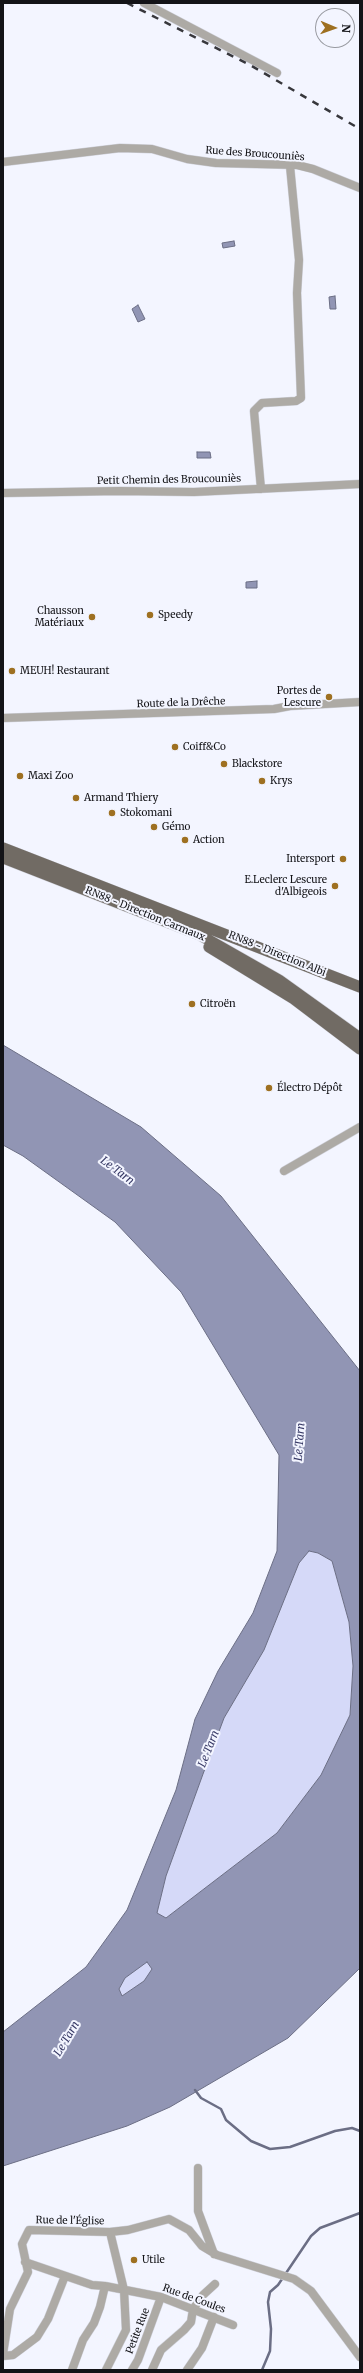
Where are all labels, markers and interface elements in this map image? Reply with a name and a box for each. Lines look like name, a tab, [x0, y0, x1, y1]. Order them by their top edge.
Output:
north arrow	[315, 8, 355, 48]
text: N	[339, 24, 353, 33]
street label: Rue des Broucouniès	[205, 145, 305, 163]
street label: Petit Chemin des Broucouniès	[97, 473, 241, 487]
place label: Chausson Matériaux	[35, 605, 84, 628]
place label: Speedy	[158, 609, 193, 621]
marker: Speedy	[145, 610, 155, 620]
marker: Chausson Matériaux	[87, 612, 97, 622]
place label: MEUH! Restaurant	[20, 665, 109, 677]
marker: MEUH! Restaurant	[7, 666, 17, 676]
place label: Portes de Lescure	[277, 685, 321, 708]
marker: Portes de Lescure	[324, 692, 334, 702]
street label: Route de la Drêche	[137, 695, 225, 711]
place label: Coiff&Co	[183, 741, 226, 753]
marker: Coiff&Co	[170, 742, 180, 752]
place label: Blackstore	[232, 758, 282, 770]
marker: Blackstore	[219, 759, 229, 769]
place label: Maxi Zoo	[28, 770, 73, 782]
marker: Maxi Zoo	[15, 771, 25, 781]
place label: Krys	[270, 775, 292, 787]
marker: Krys	[257, 776, 267, 786]
place label: Armand Thiery	[84, 792, 158, 804]
marker: Armand Thiery	[71, 793, 81, 803]
place label: Stokomani	[120, 807, 172, 819]
marker: Stokomani	[107, 808, 117, 818]
place label: Gémo	[162, 821, 190, 833]
marker: Gémo	[149, 822, 159, 832]
place label: Action	[193, 834, 225, 846]
marker: Action	[180, 835, 190, 845]
place label: Intersport	[286, 853, 335, 865]
marker: Intersport	[338, 854, 348, 864]
place label: E.Leclerc Lescure d'Albigeois	[244, 874, 327, 898]
marker: E.Leclerc Lescure d'Albigeois	[330, 881, 340, 891]
street label: RN88 - Direction Carmaux	[83, 884, 207, 944]
street label: RN88 - Direction Albi	[227, 929, 327, 979]
place label: Citroën	[200, 998, 236, 1010]
marker: Citroën	[187, 999, 197, 1009]
place label: Électro Dépôt	[277, 1082, 342, 1094]
marker: Électro Dépôt	[264, 1083, 274, 1093]
water label: Le Tarn	[98, 1154, 136, 1188]
water label: Le Tarn	[292, 1422, 308, 1462]
water label: Le Tarn	[196, 1729, 222, 1769]
water label: Le Tarn	[51, 2019, 83, 2059]
street label: Rue de l'Église	[36, 2214, 104, 2228]
place label: Utile	[142, 2254, 165, 2266]
marker: Utile	[129, 2255, 139, 2265]
street label: Rue de Coules	[161, 2282, 227, 2316]
street label: Petite Rue	[124, 2306, 152, 2356]

